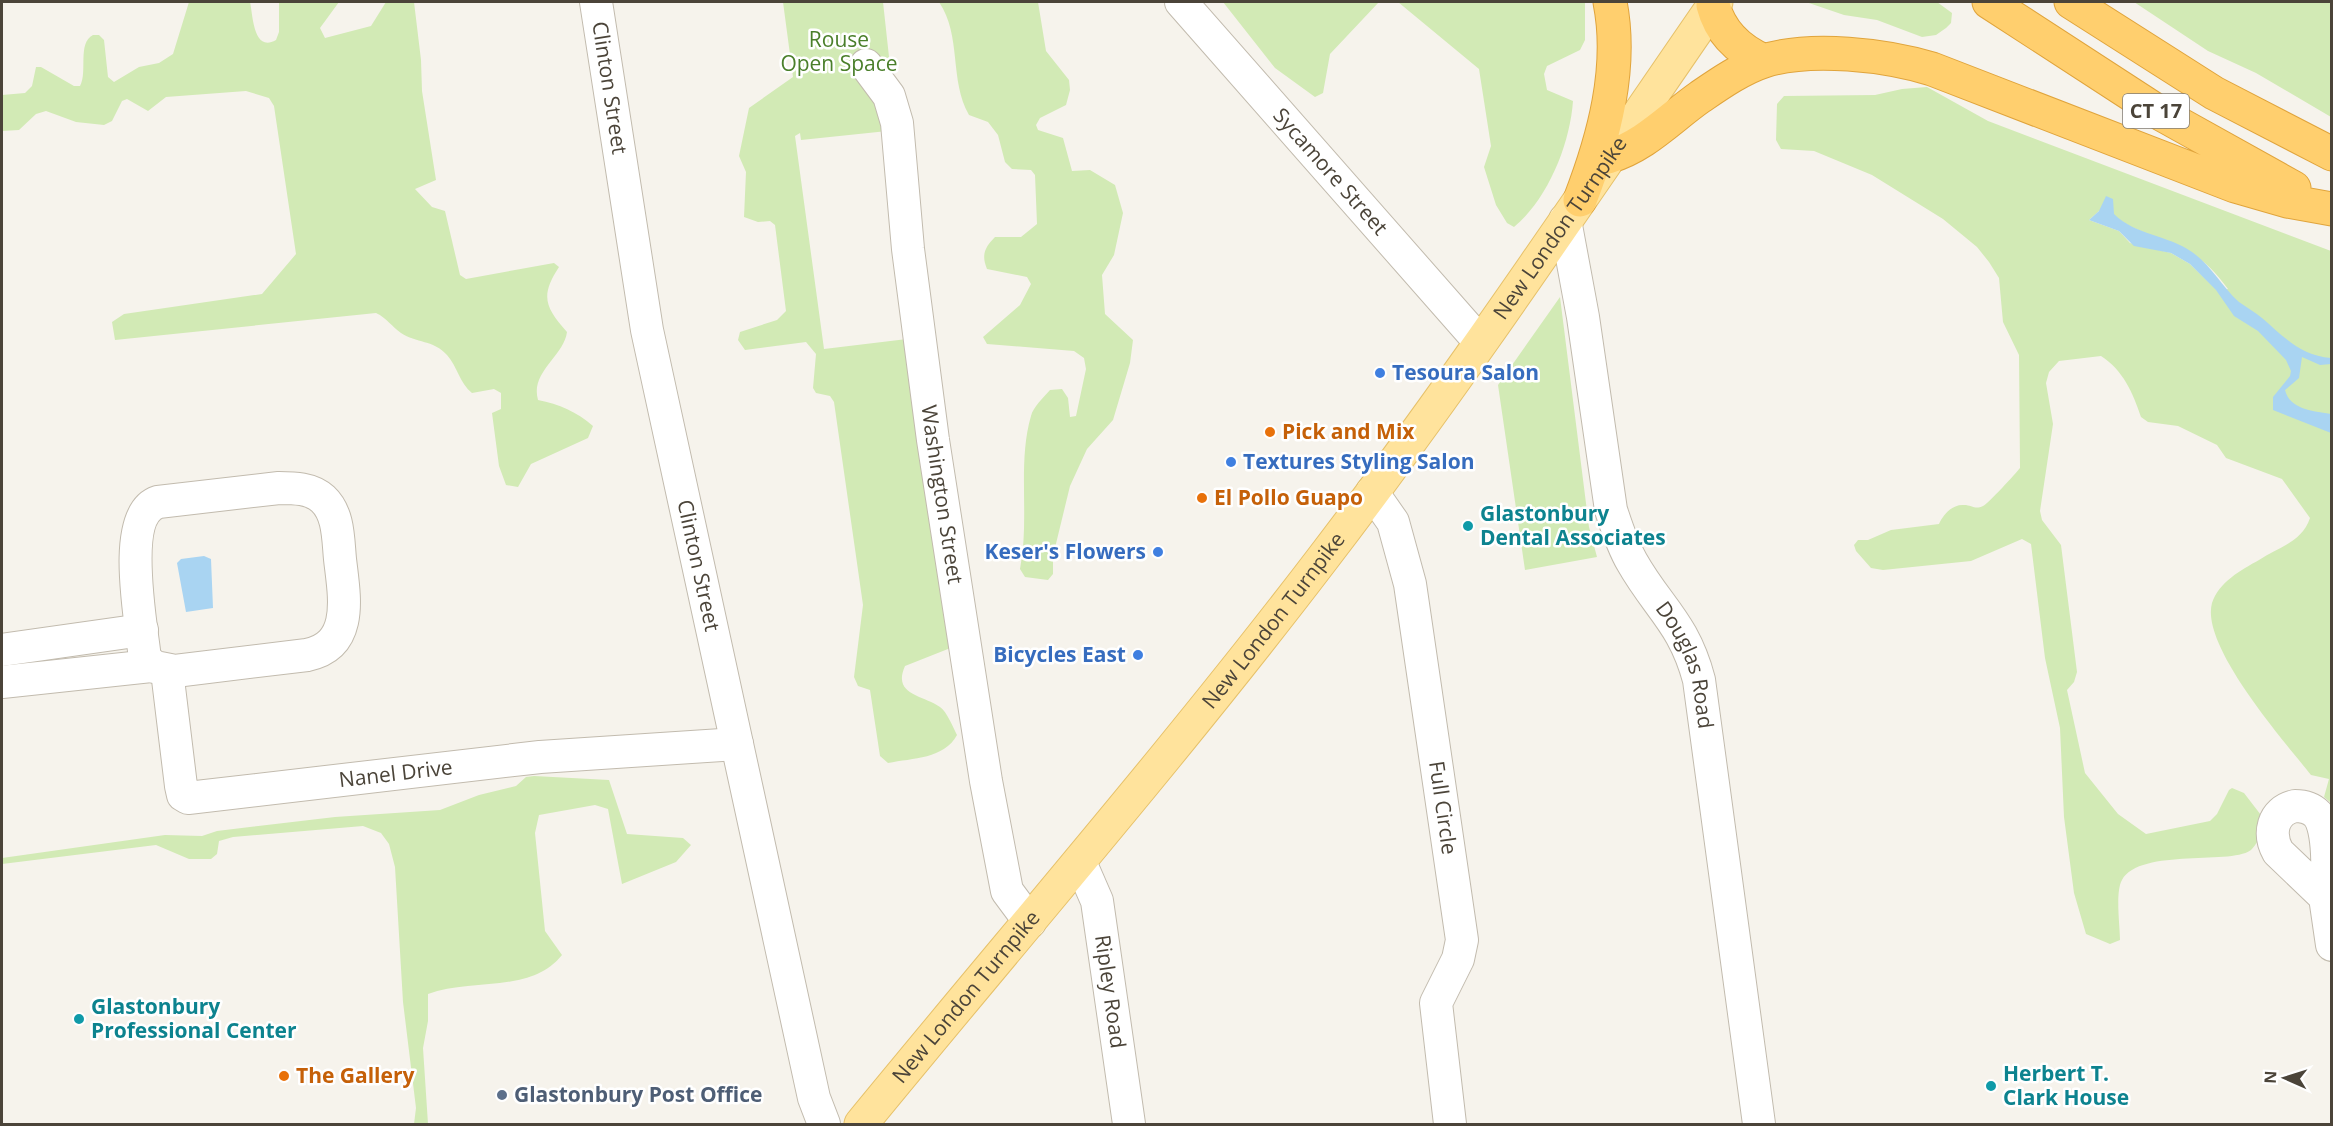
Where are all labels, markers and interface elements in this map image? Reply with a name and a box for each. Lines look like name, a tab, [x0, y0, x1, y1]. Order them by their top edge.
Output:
street label: Clinton Street	[586, 19, 634, 156]
park label: Rouse Open Space	[780, 25, 898, 77]
road number: CT 17	[2123, 94, 2189, 128]
street label: Sycamore Street	[1268, 102, 1394, 241]
street label: New London Turnpike	[1486, 131, 1633, 325]
place label: Tesoura Salon	[1392, 358, 1539, 386]
marker: Tesoura Salon	[1373, 366, 1387, 380]
street label: Washington Street	[916, 403, 970, 586]
place label: Pick and Mix	[1282, 417, 1415, 445]
marker: Pick and Mix	[1263, 425, 1277, 439]
place label: Textures Styling Salon	[1243, 447, 1475, 475]
marker: Textures Styling Salon	[1224, 455, 1238, 469]
place label: El Pollo Guapo	[1214, 483, 1363, 511]
marker: El Pollo Guapo	[1195, 491, 1209, 505]
street label: Clinton Street	[671, 497, 727, 634]
place label: Glastonbury Dental Associates	[1480, 499, 1666, 551]
marker: Glastonbury Dental Associates	[1461, 519, 1475, 533]
street label: New London Turnpike	[1195, 526, 1351, 714]
place label: Keser's Flowers	[984, 537, 1146, 565]
marker: Keser's Flowers	[1151, 545, 1165, 559]
street label: Douglas Road	[1650, 595, 1720, 730]
place label: Bicycles East	[993, 640, 1126, 668]
marker: Bicycles East	[1131, 648, 1145, 662]
street label: Nanel Drive	[337, 752, 454, 793]
street label: Full Circle	[1423, 759, 1464, 856]
street label: New London Turnpike	[885, 904, 1046, 1089]
street label: Ripley Road	[1089, 933, 1133, 1050]
place label: Glastonbury Professional Center	[91, 992, 297, 1044]
marker: Glastonbury Professional Center	[72, 1012, 86, 1026]
north arrow	[2255, 1048, 2315, 1108]
place label: Herbert T. Clark House	[2003, 1059, 2129, 1111]
place label: The Gallery	[296, 1061, 414, 1089]
marker: The Gallery	[277, 1069, 291, 1083]
text: N	[2259, 1070, 2281, 1084]
marker: Herbert T. Clark House	[1984, 1079, 1998, 1093]
place label: Glastonbury Post Office	[514, 1080, 762, 1108]
marker: Glastonbury Post Office	[495, 1088, 509, 1102]

